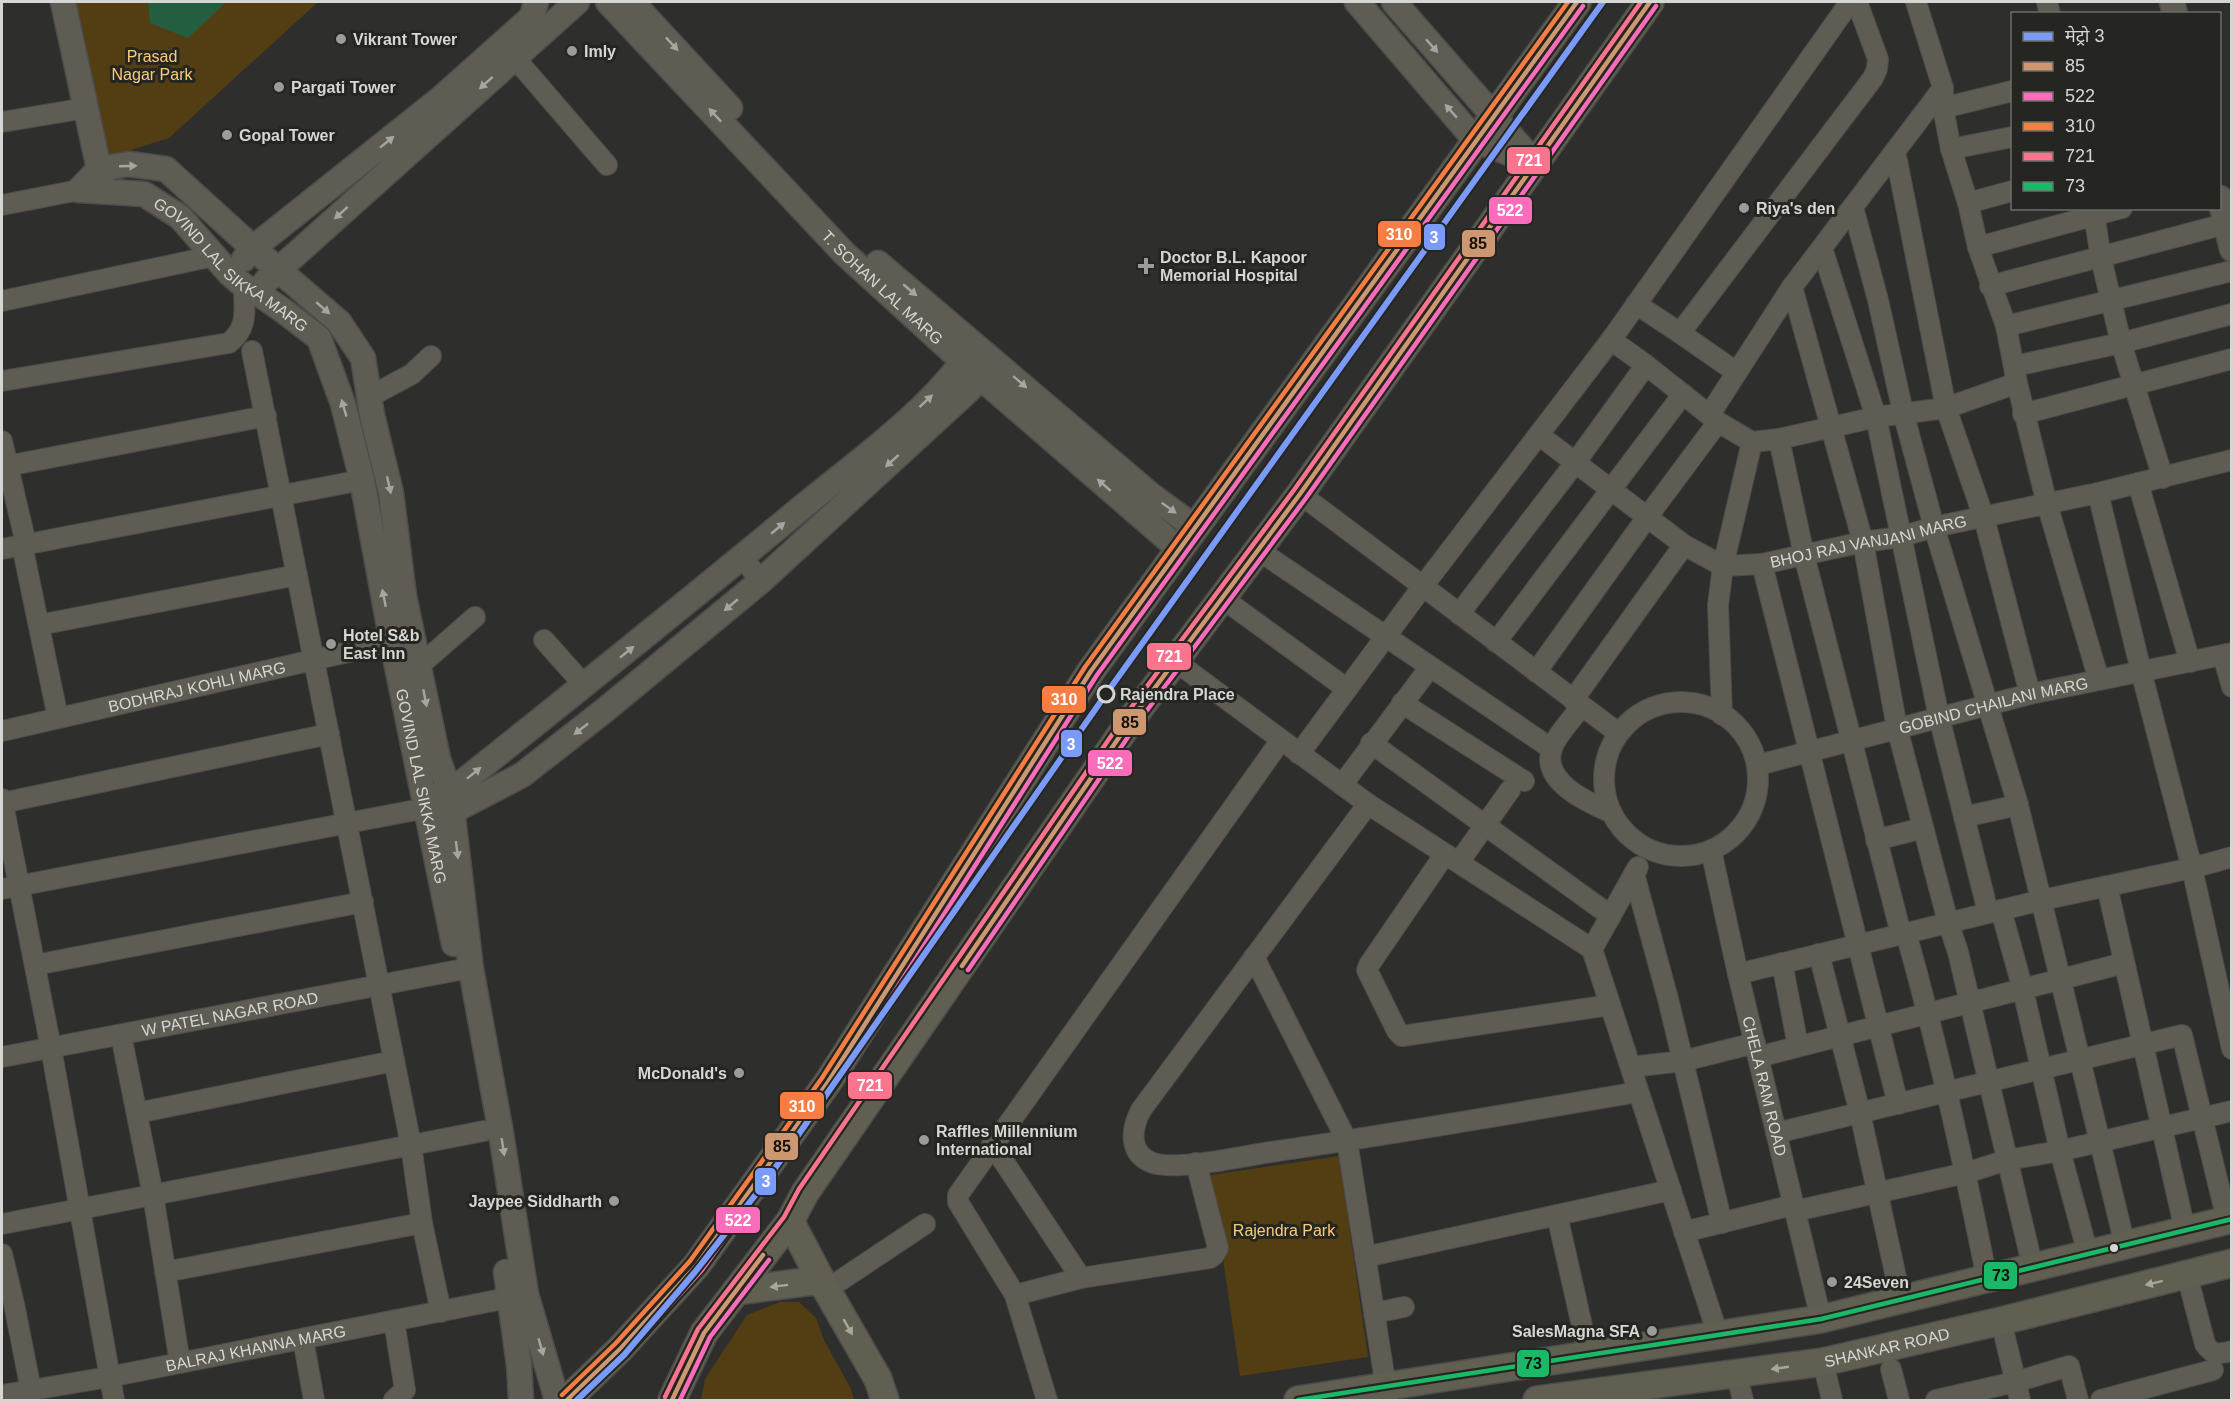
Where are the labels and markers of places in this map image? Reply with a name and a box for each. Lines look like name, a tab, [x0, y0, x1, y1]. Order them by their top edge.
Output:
place label: Vikrant Tower	[353, 31, 457, 48]
marker: Vikrant Tower	[334, 32, 348, 46]
place label: Imly	[584, 43, 616, 60]
marker: Imly	[565, 44, 579, 58]
place label: Pargati Tower	[291, 79, 396, 96]
marker: Pargati Tower	[272, 80, 286, 94]
place label: Gopal Tower	[239, 127, 335, 144]
marker: Gopal Tower	[220, 128, 234, 142]
place label: Riya's den	[1756, 200, 1835, 217]
marker: Riya's den	[1737, 201, 1751, 215]
place label: Doctor B.L. Kapoor Memorial Hospital	[1160, 249, 1307, 284]
marker: Doctor B.L. Kapoor Memorial Hospital	[1137, 257, 1155, 275]
place label: Hotel S&b East Inn	[343, 627, 420, 662]
marker: Hotel S&b East Inn	[324, 637, 338, 651]
marker: Rajendra Place	[1097, 685, 1115, 703]
place label: Rajendra Place	[1120, 686, 1235, 703]
place label: McDonald's	[638, 1065, 727, 1082]
marker: McDonald's	[732, 1066, 746, 1080]
place label: Raffles Millennium International	[936, 1123, 1077, 1158]
marker: Raffles Millennium International	[917, 1133, 931, 1147]
place label: Jaypee Siddharth	[469, 1193, 602, 1210]
marker: Jaypee Siddharth	[607, 1194, 621, 1208]
unlabelled marker	[2108, 1242, 2120, 1254]
place label: 24Seven	[1844, 1274, 1909, 1291]
marker: 24Seven	[1825, 1275, 1839, 1289]
place label: SalesMagna SFA	[1512, 1323, 1640, 1340]
marker: SalesMagna SFA	[1645, 1324, 1659, 1338]

